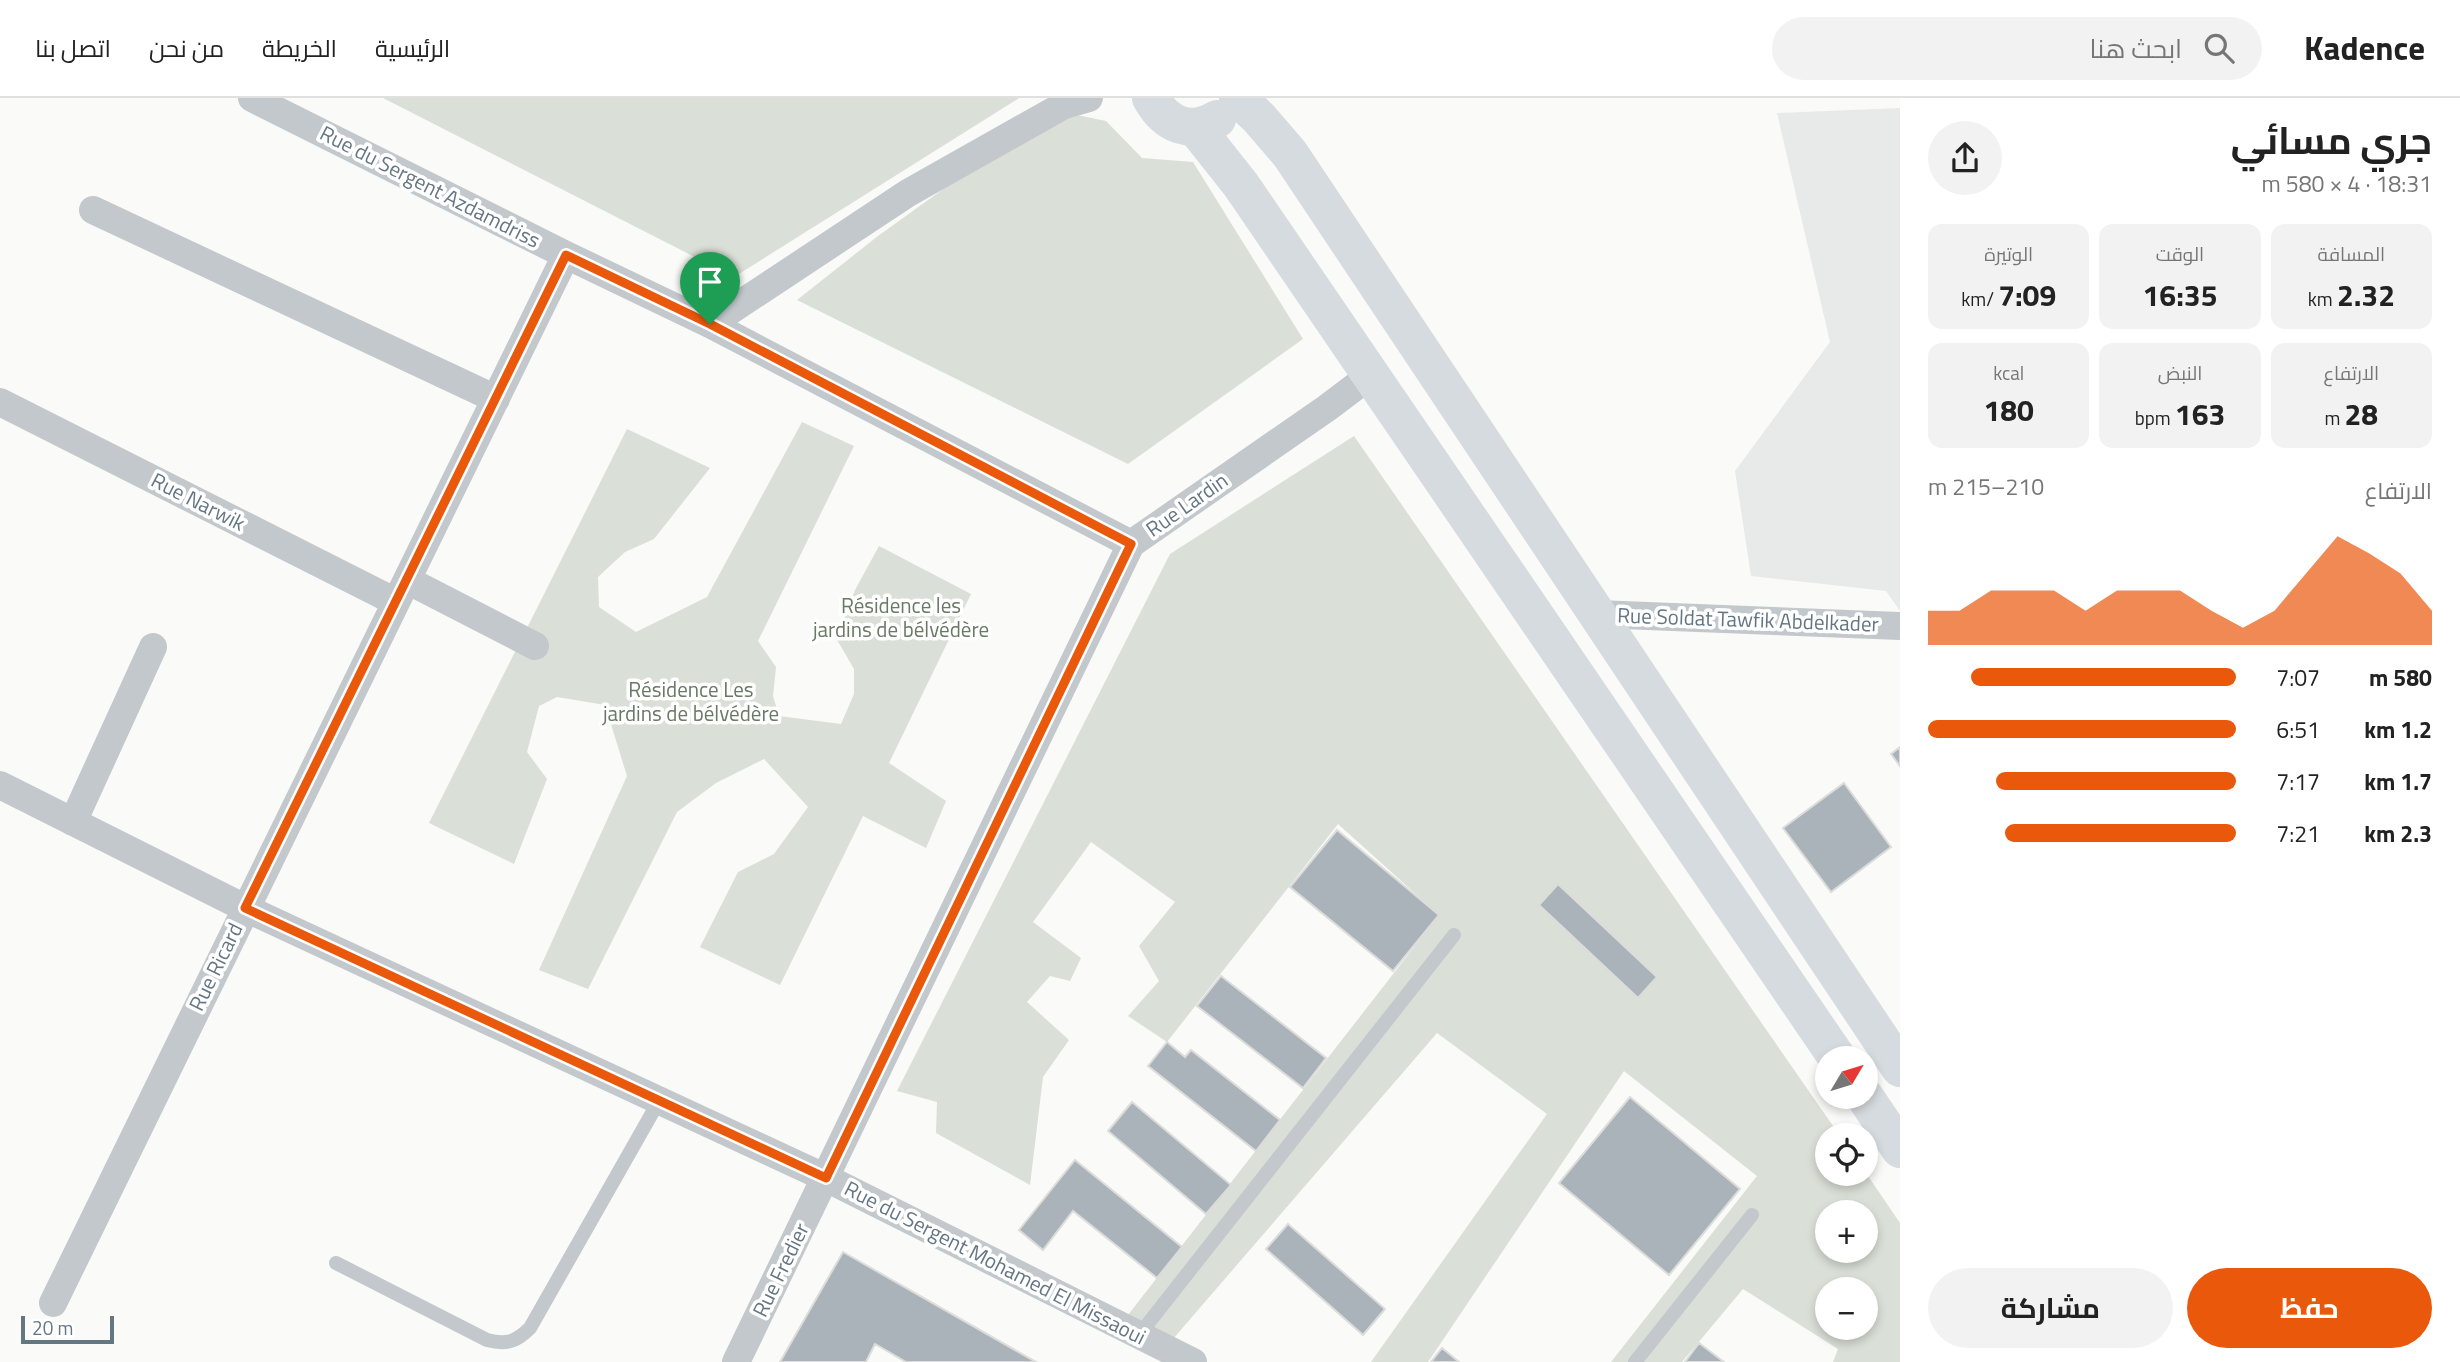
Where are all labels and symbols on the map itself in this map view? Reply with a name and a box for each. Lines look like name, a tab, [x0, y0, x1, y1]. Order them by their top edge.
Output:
street label: Rue du Sergent Azdamdriss	[315, 117, 546, 256]
pin	[680, 252, 740, 324]
street label: Rue Narwik	[146, 464, 251, 538]
street label: Rue Lardin	[1139, 464, 1234, 544]
park label: Résidence les jardins de bélvédère	[811, 589, 989, 645]
street label: Rue Soldat Tawfik Abdelkader	[1617, 598, 1879, 640]
park label: Résidence Les jardins de bélvédère	[601, 673, 779, 729]
street label: Rue Ricard	[180, 917, 250, 1016]
north arrow	[1815, 1046, 1878, 1110]
street label: Rue du Sergent Mohamed El Missaoui	[839, 1172, 1152, 1352]
street label: Rue Fredier	[744, 1217, 817, 1322]
scale bar	[21, 1313, 114, 1345]

